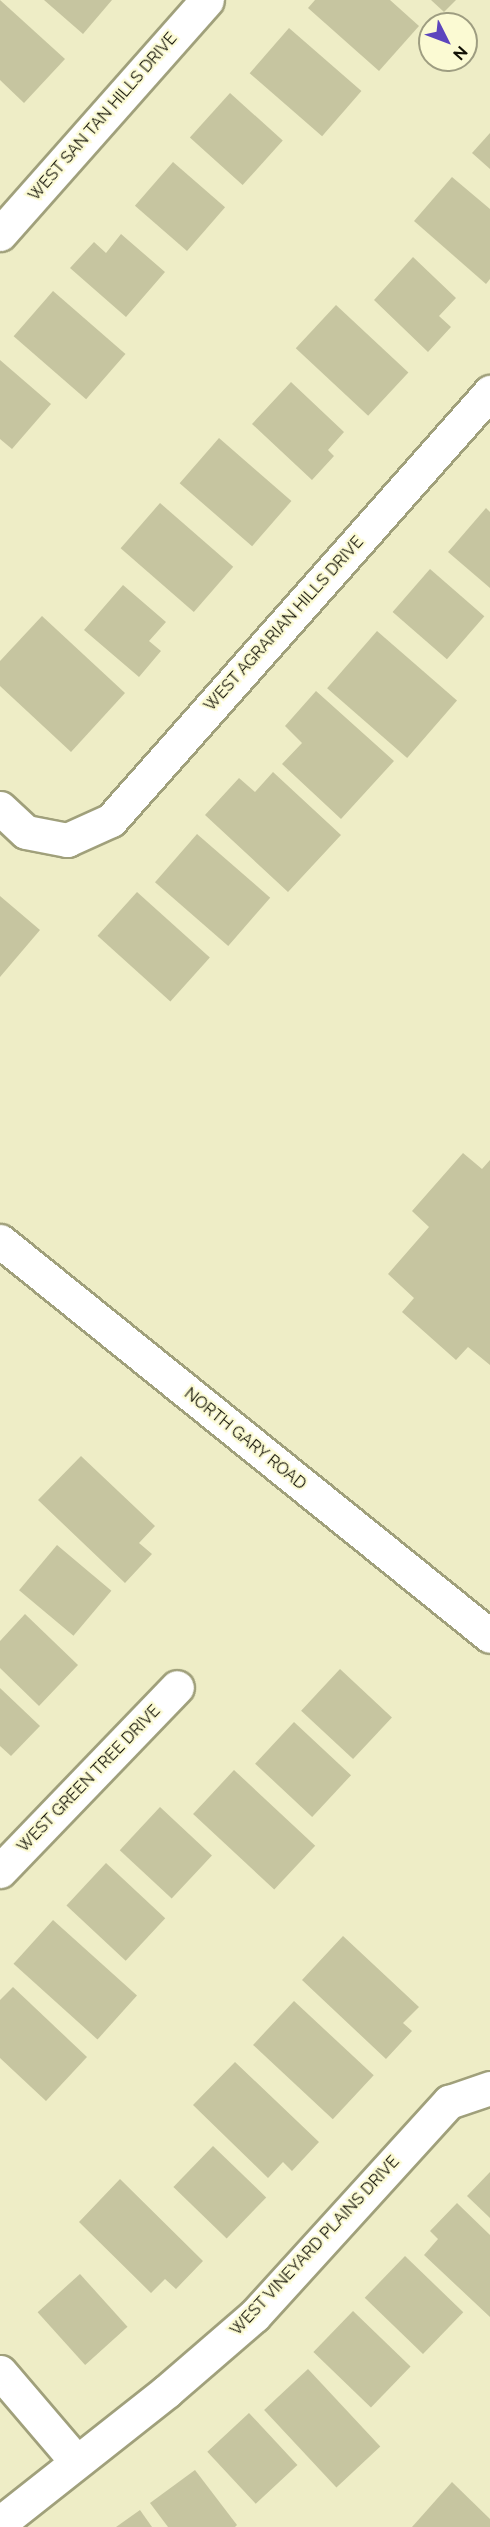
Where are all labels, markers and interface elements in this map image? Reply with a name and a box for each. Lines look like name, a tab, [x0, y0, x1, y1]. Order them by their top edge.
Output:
north arrow	[418, 12, 478, 72]
street label: WEST SAN TAN HILLS DRIVE	[24, 29, 182, 205]
text: N	[449, 42, 471, 64]
street label: WEST AGRARIAN HILLS DRIVE	[200, 532, 368, 716]
street label: NORTH GARY ROAD	[180, 1384, 310, 1494]
street label: WEST GREEN TREE DRIVE	[13, 1701, 165, 1857]
street label: WEST VINEYARD PLAINS DRIVE	[226, 2152, 404, 2340]

